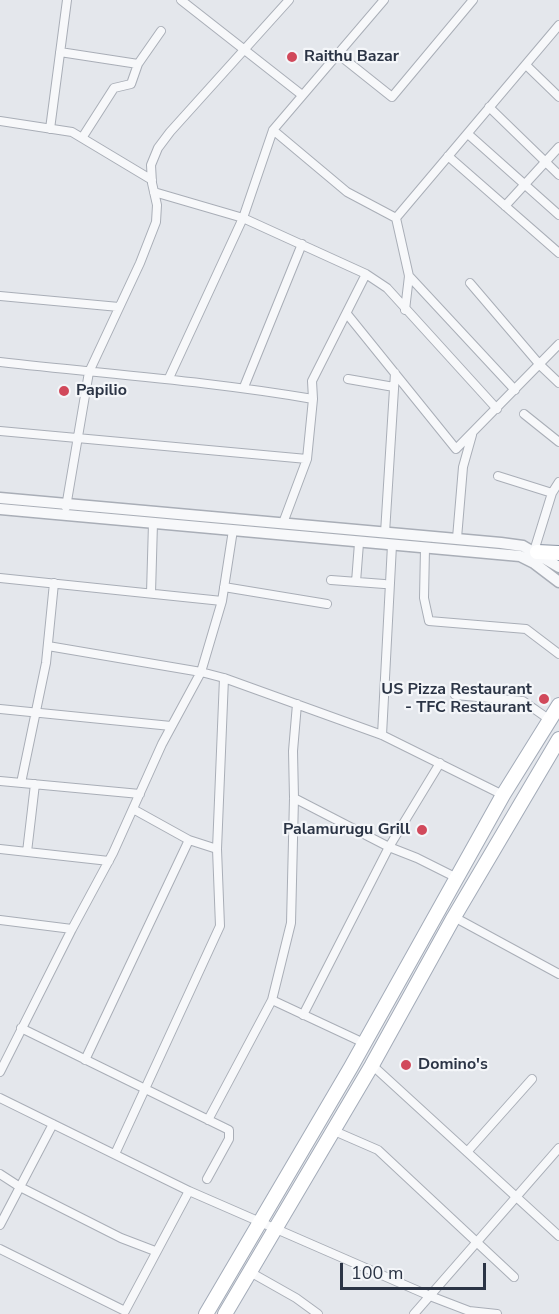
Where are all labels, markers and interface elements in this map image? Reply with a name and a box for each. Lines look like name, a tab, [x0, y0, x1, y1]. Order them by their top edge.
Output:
place label: Raithu Bazar	[304, 47, 399, 67]
marker: Raithu Bazar	[285, 50, 299, 64]
place label: Papilio	[76, 381, 127, 401]
marker: Papilio	[57, 384, 71, 398]
place label: US Pizza Restaurant - TFC Restaurant	[381, 680, 532, 718]
marker: US Pizza Restaurant - TFC Restaurant	[537, 692, 551, 706]
place label: Palamurugu Grill	[283, 820, 410, 840]
marker: Palamurugu Grill	[415, 823, 429, 837]
place label: Domino's	[418, 1055, 488, 1075]
marker: Domino's	[399, 1058, 413, 1072]
scale bar	[343, 1251, 488, 1289]
text: 100 m	[351, 1261, 403, 1285]

